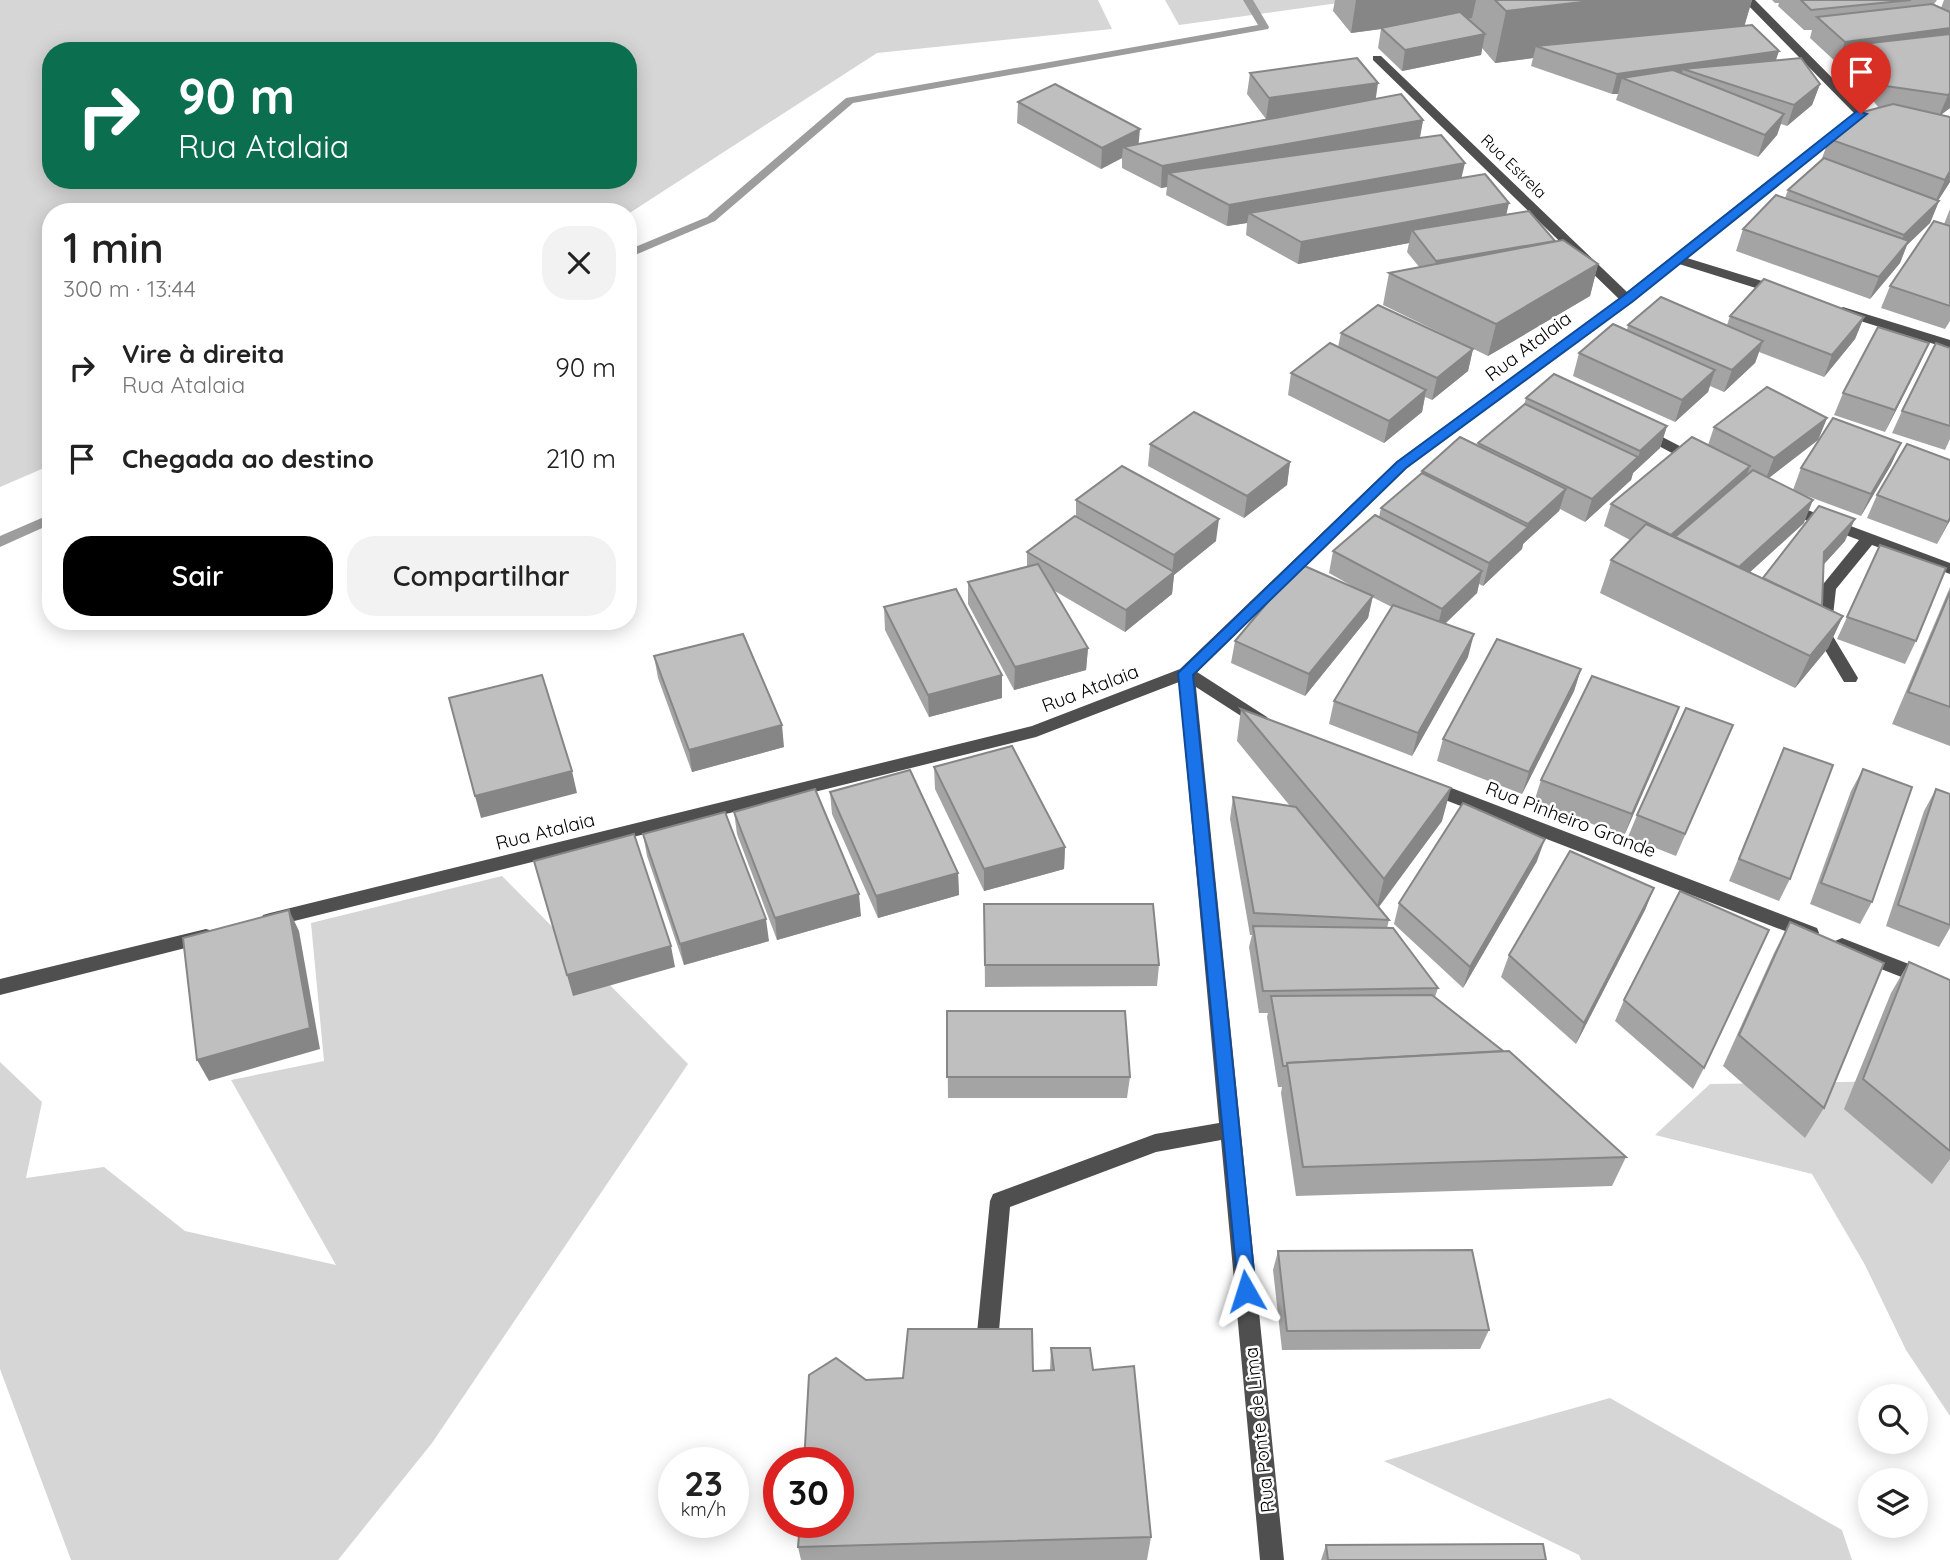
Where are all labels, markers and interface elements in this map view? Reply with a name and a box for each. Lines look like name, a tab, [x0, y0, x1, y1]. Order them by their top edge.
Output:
pin	[1831, 42, 1891, 114]
icon: arrive	[1842, 53, 1880, 91]
text: 90 m	[178, 65, 295, 126]
icon: right	[63, 70, 154, 161]
text: Rua Atalaia	[178, 126, 349, 166]
street label: Rua Estrela	[1477, 130, 1551, 202]
text: 1 min	[63, 221, 164, 274]
button: close	[542, 226, 616, 300]
text: 300 m · 13:44	[63, 274, 196, 303]
street label: Rua Atalaia	[1480, 306, 1576, 386]
text: Vire à direita	[122, 337, 284, 370]
icon: right	[63, 349, 101, 387]
text: 90 m	[555, 351, 616, 384]
text: Rua Atalaia	[122, 370, 245, 399]
icon: arrive	[63, 440, 101, 478]
text: Chegada ao destino	[122, 442, 374, 475]
text: 210 m	[546, 442, 616, 475]
button: Sair	[63, 536, 333, 616]
button: Compartilhar	[347, 536, 616, 616]
street label: Rua Atalaia	[1038, 659, 1142, 717]
street label: Rua Pinheiro Grande	[1482, 775, 1660, 863]
street label: Rua Atalaia	[493, 807, 597, 855]
position arrow	[1209, 1254, 1283, 1328]
street label: Rua Ponte de Lima	[1238, 1346, 1280, 1514]
map controls	[1858, 1384, 1928, 1538]
button: search	[1858, 1384, 1928, 1454]
speed limit sign: 30	[763, 1447, 854, 1538]
text: 23	[684, 1461, 723, 1505]
button: layers	[1858, 1468, 1928, 1538]
text: km/h	[681, 1498, 726, 1521]

